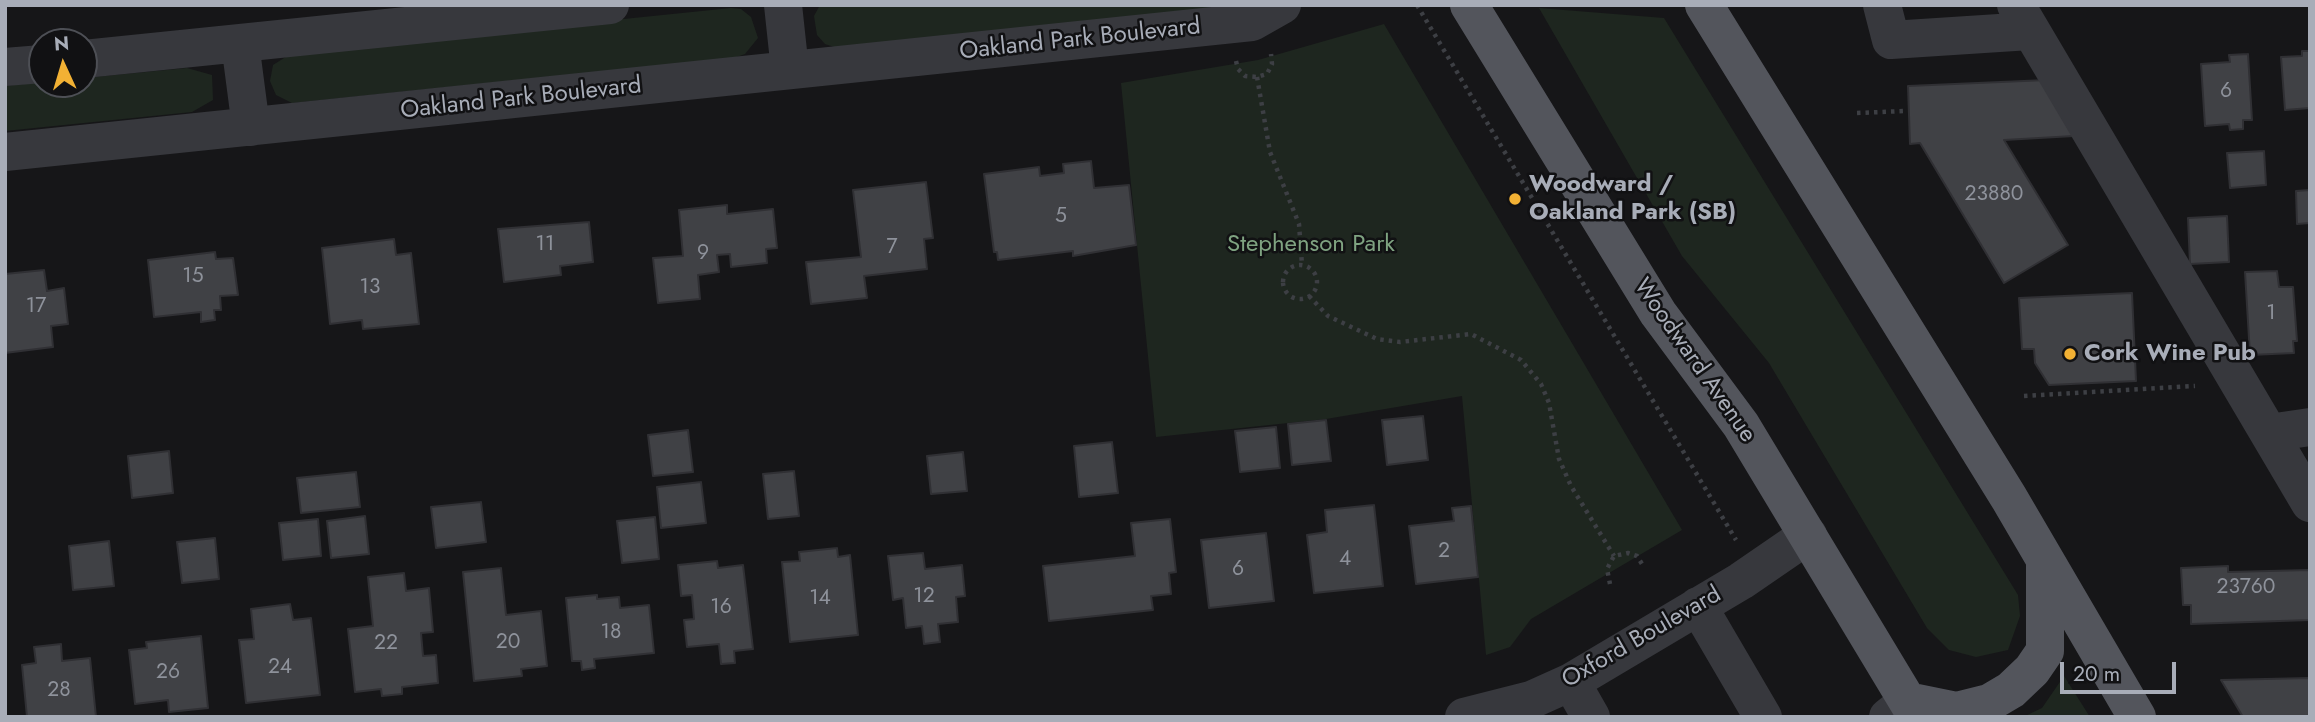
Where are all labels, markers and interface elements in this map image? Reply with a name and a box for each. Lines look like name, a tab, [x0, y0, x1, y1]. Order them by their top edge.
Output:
street label: Oakland Park Boulevard	[958, 13, 1202, 67]
north arrow	[28, 28, 98, 98]
text: N	[53, 30, 70, 58]
street label: Oakland Park Boulevard	[399, 72, 643, 126]
house number: 6	[2220, 79, 2232, 105]
place label: Woodward / Oakland Park (SB)	[1529, 171, 1736, 227]
house number: 23880	[1965, 182, 2023, 208]
marker: Woodward / Oakland Park (SB)	[1507, 191, 1523, 207]
house number: 5	[1055, 204, 1067, 230]
park label: Stephenson Park	[1227, 231, 1395, 259]
house number: 11	[536, 232, 554, 258]
house number: 7	[886, 235, 898, 261]
house number: 9	[697, 241, 709, 267]
house number: 15	[182, 264, 204, 290]
street label: Woodward Avenue	[1627, 274, 1761, 448]
house number: 13	[360, 275, 380, 301]
house number: 17	[26, 294, 46, 320]
house number: 1	[2266, 301, 2276, 327]
place label: Cork Wine Pub	[2084, 340, 2256, 368]
marker: Cork Wine Pub	[2062, 346, 2078, 362]
house number: 2	[1438, 539, 1450, 565]
house number: 4	[1339, 547, 1351, 573]
house number: 6	[1232, 557, 1244, 583]
house number: 23760	[2217, 575, 2275, 601]
street label: Oxford Boulevard	[1557, 581, 1727, 695]
house number: 12	[913, 584, 935, 610]
house number: 14	[809, 586, 831, 612]
house number: 16	[710, 595, 732, 621]
house number: 18	[601, 620, 621, 646]
house number: 20	[496, 630, 520, 656]
house number: 22	[374, 631, 398, 657]
scale bar	[2063, 648, 2178, 692]
house number: 24	[268, 655, 292, 681]
text: 20 m	[2073, 659, 2120, 689]
house number: 26	[156, 660, 180, 686]
house number: 28	[47, 678, 71, 704]

